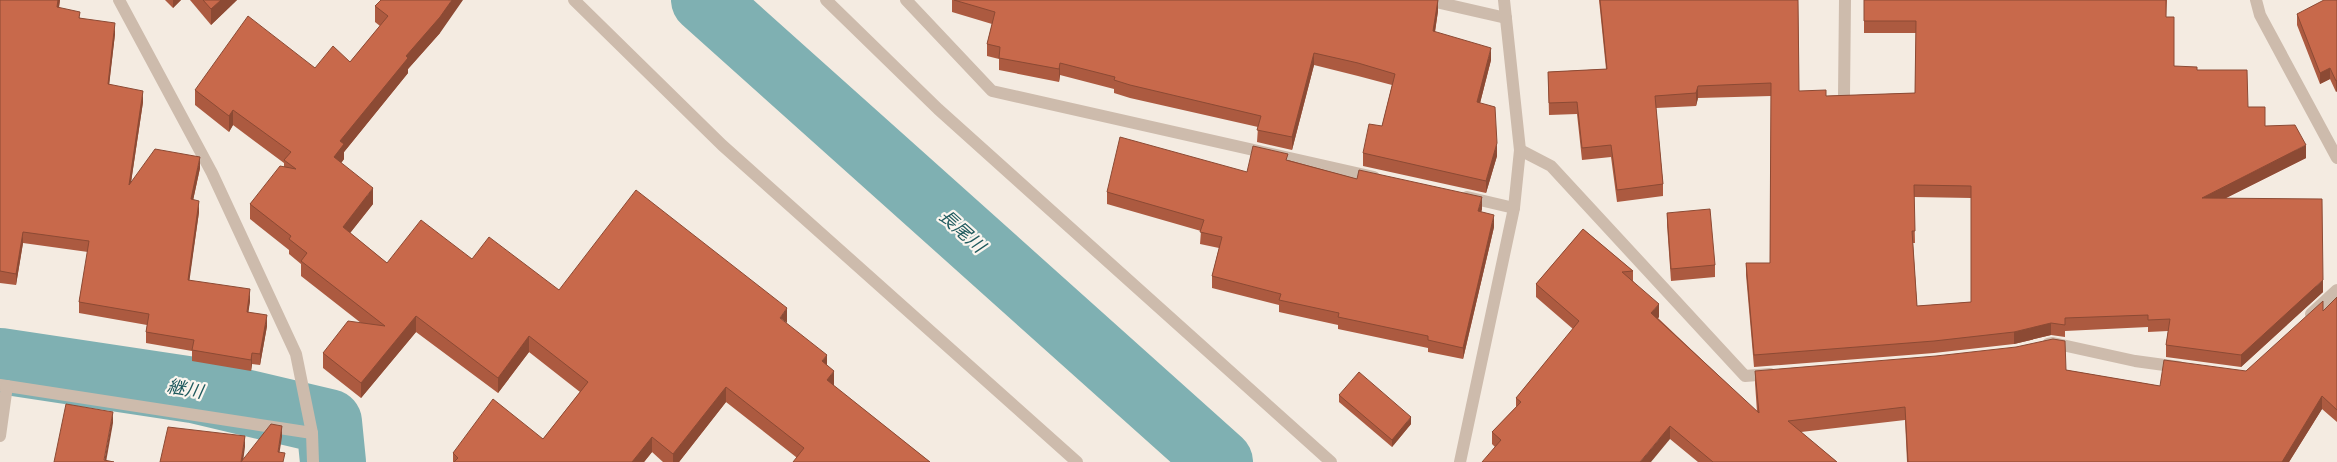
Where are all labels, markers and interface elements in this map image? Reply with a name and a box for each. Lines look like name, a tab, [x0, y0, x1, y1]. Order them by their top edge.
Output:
water label: 長尾川	[935, 205, 991, 259]
water label: 継川	[165, 375, 207, 403]

